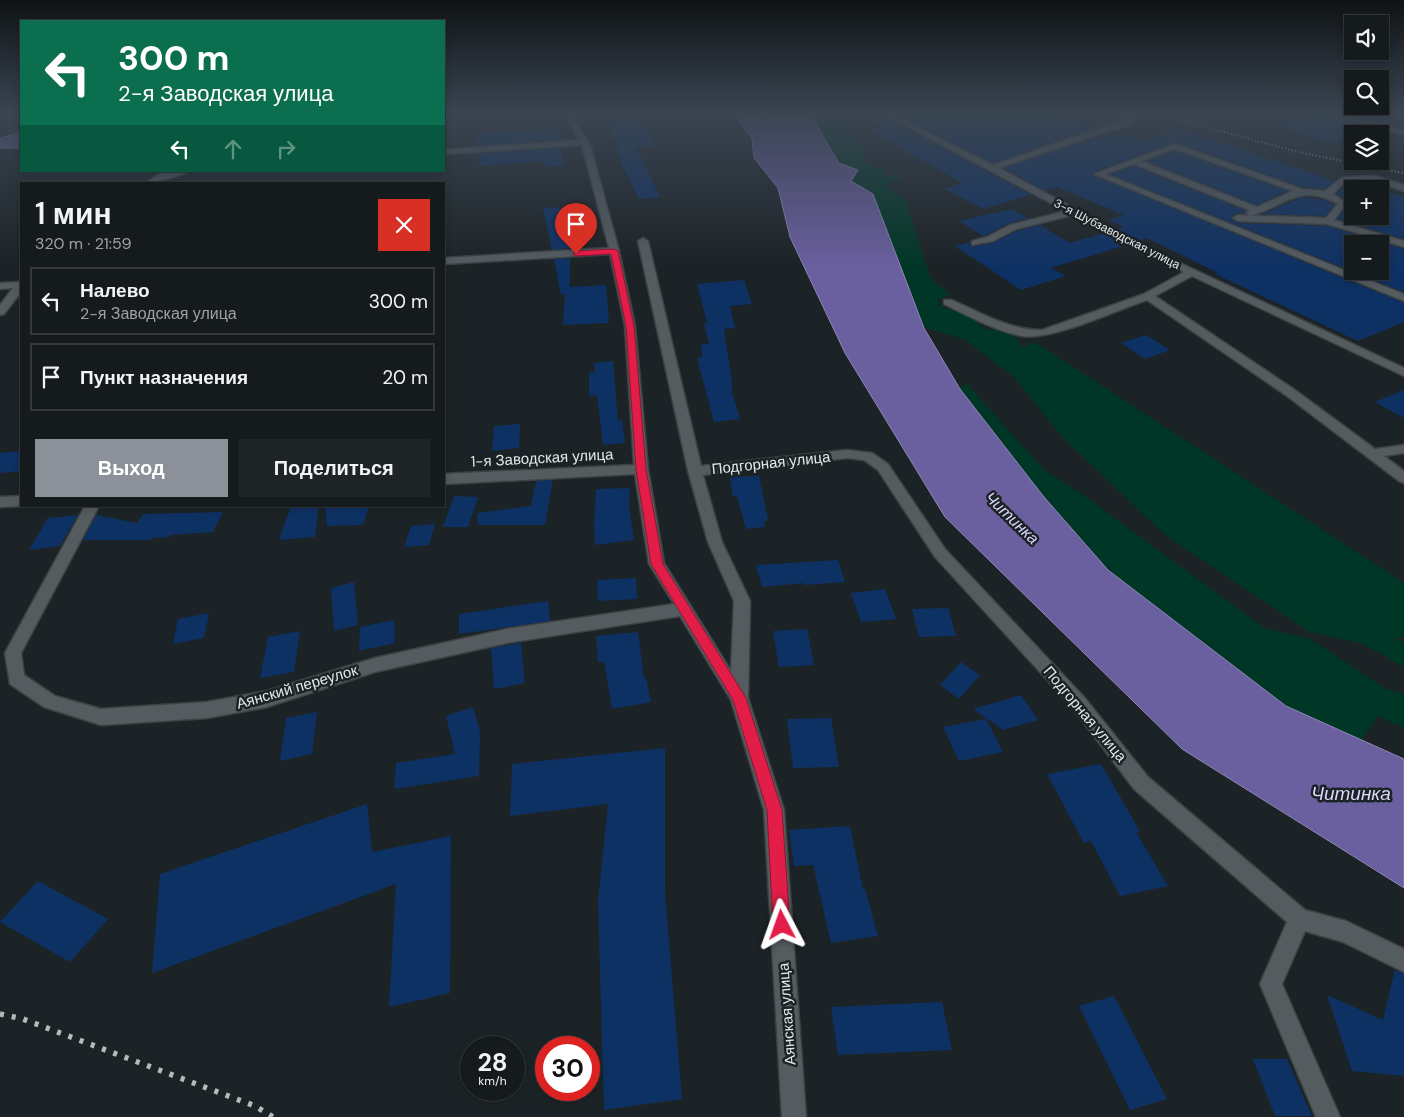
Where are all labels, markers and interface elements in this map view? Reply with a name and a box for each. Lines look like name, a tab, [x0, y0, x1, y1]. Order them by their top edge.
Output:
map controls	[1344, 15, 1389, 280]
button: sound	[1344, 15, 1389, 60]
text: 300 m	[118, 35, 230, 81]
icon: left	[35, 40, 100, 105]
button: search	[1344, 70, 1389, 115]
text: 2-я Заводская улица	[118, 79, 333, 108]
button: layers	[1344, 125, 1389, 170]
icon: left	[166, 135, 194, 163]
icon: ahead	[219, 135, 247, 163]
icon: right	[272, 135, 300, 163]
button: +	[1344, 180, 1389, 225]
text: 1 мин	[35, 194, 112, 233]
street label: 3-я Шубзаводская улица	[1051, 195, 1183, 273]
button: close	[378, 199, 430, 251]
pin	[555, 203, 597, 254]
icon: arrive	[562, 210, 590, 238]
text: 320 m · 21:59	[35, 233, 131, 254]
button: −	[1344, 235, 1389, 280]
text: Налево	[80, 278, 150, 303]
icon: left	[37, 287, 65, 315]
text: 300 m	[369, 289, 428, 314]
text: 2-я Заводская улица	[80, 303, 237, 324]
icon: arrive	[37, 363, 65, 391]
text: Пункт назначения	[80, 365, 248, 390]
text: 20 m	[382, 365, 428, 390]
button: Выход	[35, 439, 228, 497]
button: Поделиться	[238, 439, 430, 497]
street label: 1-я Заводская улица	[470, 444, 615, 472]
street label: Подгорная улица	[711, 447, 832, 479]
water label: Читинка	[981, 487, 1044, 549]
street label: Аянский переулок	[234, 660, 360, 714]
street label: Подгорная улица	[1039, 662, 1131, 767]
water label: Читинка	[1311, 781, 1391, 806]
position arrow	[755, 898, 807, 950]
street label: Аянская улица	[773, 962, 801, 1066]
speed limit sign: 30	[535, 1036, 600, 1101]
text: 28	[477, 1046, 508, 1079]
text: km/h	[478, 1073, 507, 1089]

